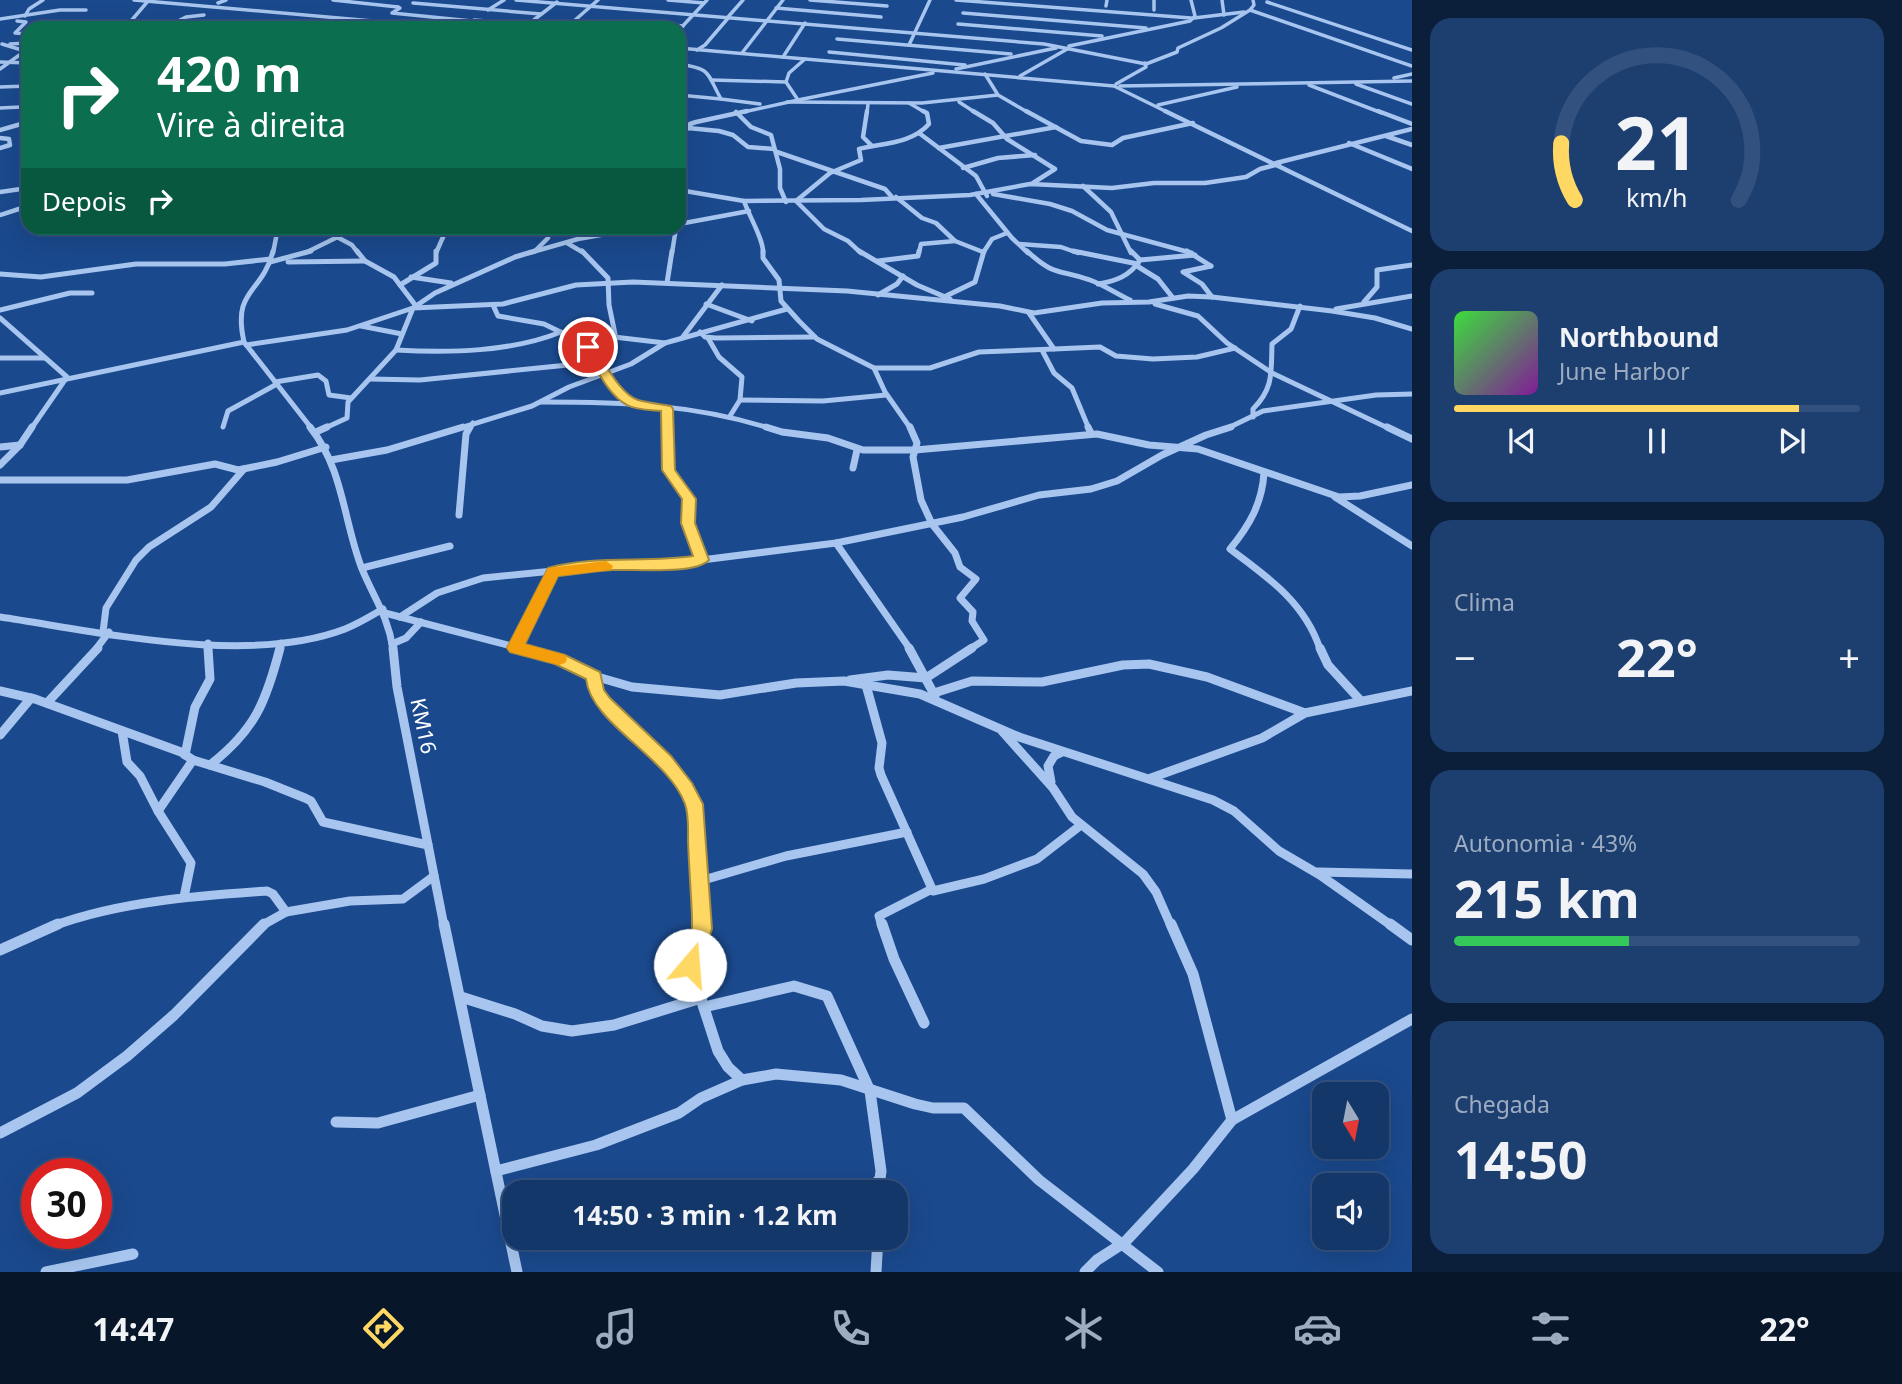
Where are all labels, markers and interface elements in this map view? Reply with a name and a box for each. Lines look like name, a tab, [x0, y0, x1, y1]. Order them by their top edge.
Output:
text: 420 m	[157, 40, 302, 106]
icon: right	[42, 49, 133, 140]
text: 21	[1615, 93, 1699, 192]
text: Vire à direita	[157, 103, 346, 146]
text: km/h	[1626, 180, 1688, 214]
icon: right	[141, 182, 179, 220]
text: Depois	[42, 183, 127, 219]
pin	[558, 317, 618, 377]
text: Northbound	[1559, 319, 1719, 355]
icon: arrive	[569, 328, 607, 366]
text: June Harbor	[1559, 355, 1690, 387]
icon: previous	[1503, 422, 1541, 460]
icon: pause	[1638, 422, 1676, 460]
icon: next	[1773, 422, 1811, 460]
text: Clima	[1454, 586, 1515, 618]
text: 22°	[1616, 621, 1698, 692]
text: −	[1454, 631, 1476, 683]
text: +	[1838, 631, 1860, 683]
street label: KM16	[404, 695, 444, 756]
text: Autonomia · 43%	[1454, 827, 1637, 859]
text: 215 km	[1454, 862, 1640, 933]
position arrow	[653, 928, 727, 1002]
north arrow	[1312, 1082, 1390, 1158]
map controls	[1312, 1082, 1389, 1250]
text: Chegada	[1454, 1088, 1550, 1120]
text: 14:50	[1454, 1123, 1588, 1194]
speed limit sign: 30	[21, 1158, 112, 1249]
button: sound	[1312, 1173, 1389, 1250]
text: 14:50 · 3 min · 1.2 km	[572, 1197, 838, 1233]
icon: directions	[359, 1304, 408, 1353]
icon: music	[592, 1304, 641, 1353]
icon: phone	[826, 1304, 875, 1353]
icon: climate	[1059, 1304, 1108, 1353]
icon: car	[1293, 1304, 1342, 1353]
icon: filters	[1526, 1304, 1575, 1353]
text: 14:47	[92, 1307, 174, 1350]
text: 22°	[1760, 1307, 1810, 1350]

